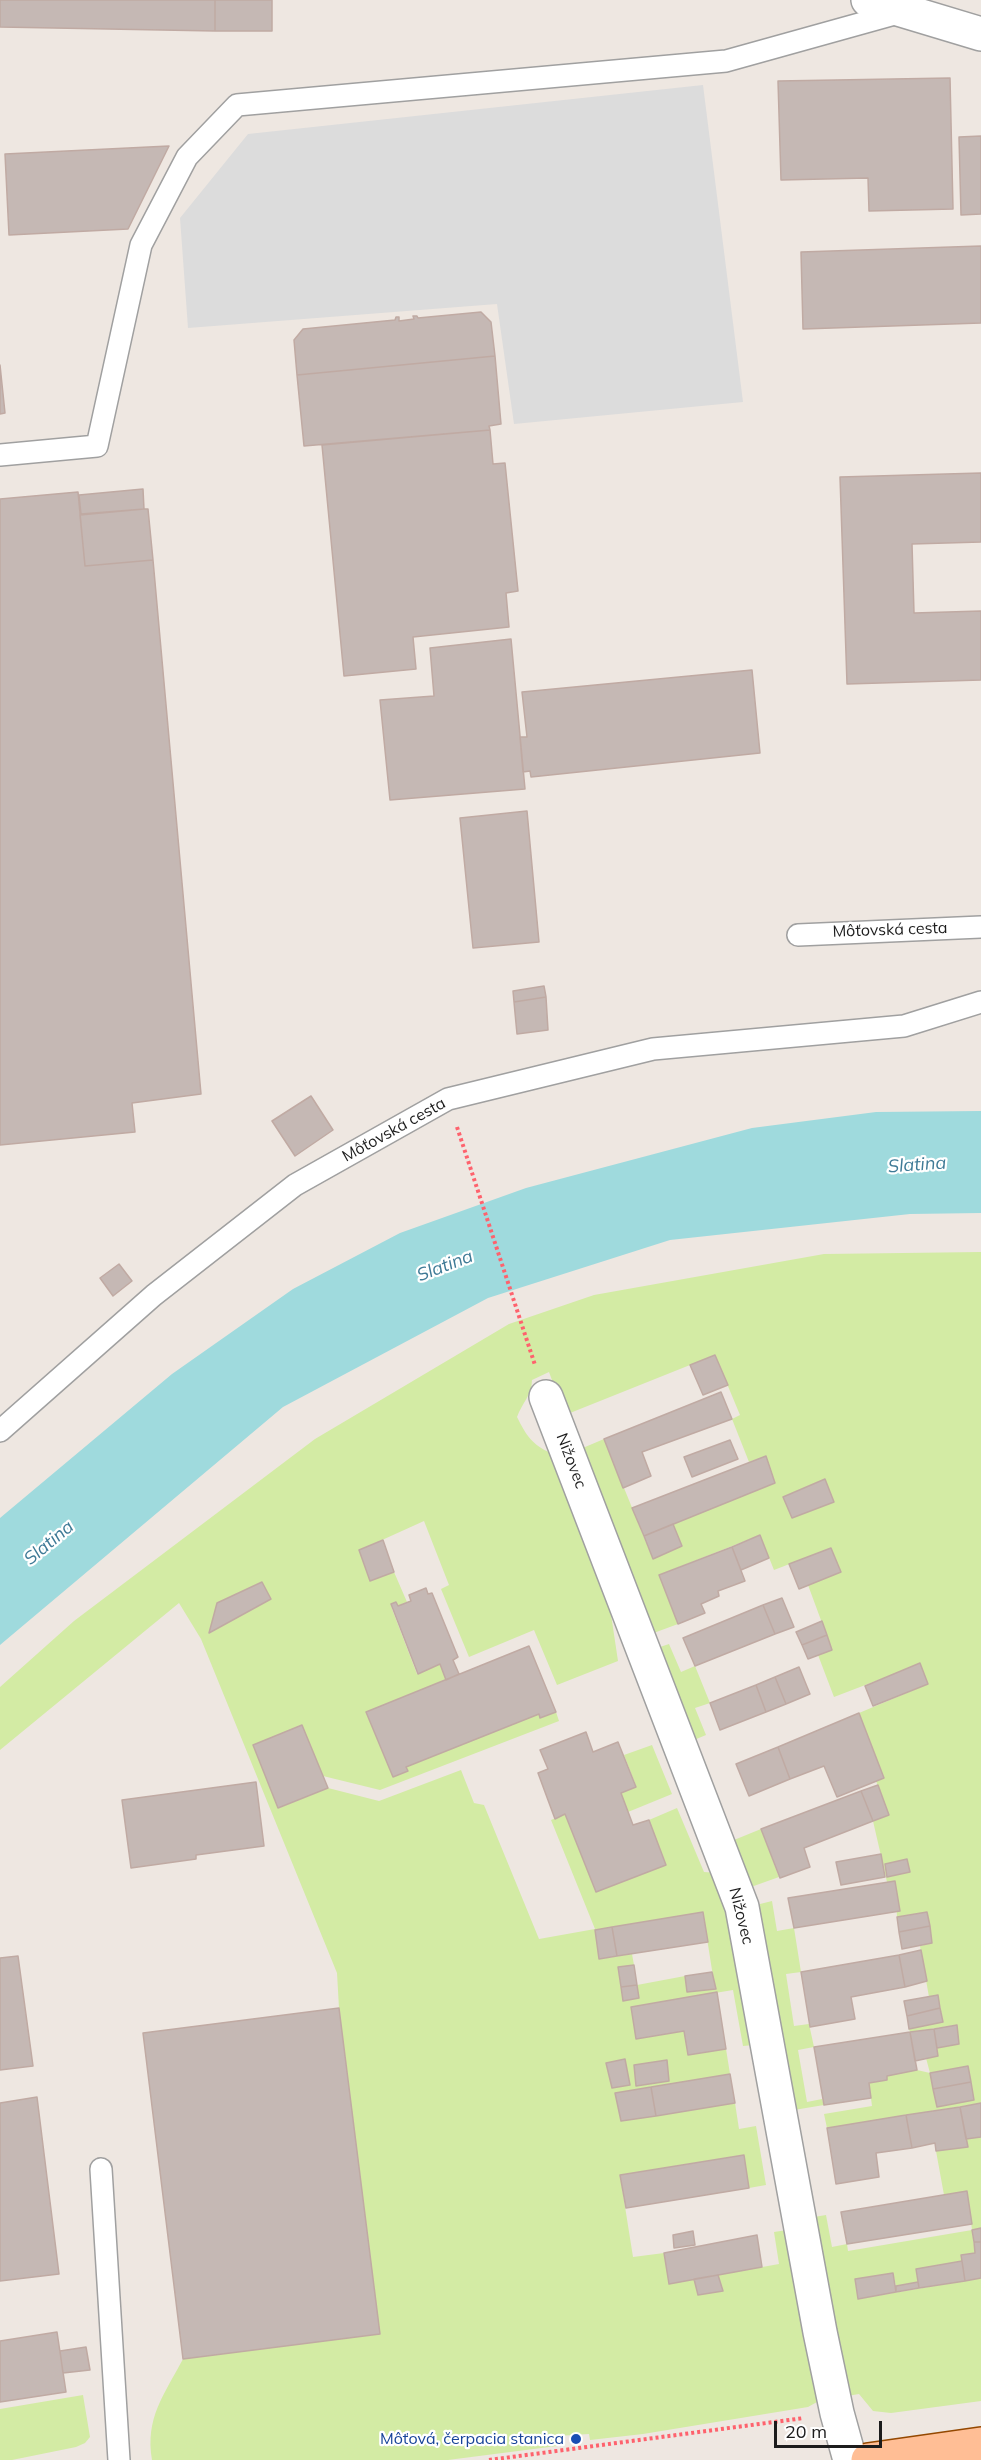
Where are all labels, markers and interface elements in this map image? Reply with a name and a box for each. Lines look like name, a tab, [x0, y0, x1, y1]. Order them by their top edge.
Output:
street label: Môťovská cesta	[832, 918, 948, 942]
street label: Môťovská cesta	[339, 1094, 449, 1166]
water label: Slatina	[887, 1152, 947, 1178]
water label: Slatina	[414, 1245, 476, 1287]
street label: Nižovec	[552, 1431, 590, 1491]
water label: Slatina	[20, 1516, 78, 1570]
street label: Nižovec	[725, 1886, 757, 1946]
scale bar	[777, 2409, 885, 2447]
text: 20 m	[785, 2420, 827, 2443]
place label: Môťová, čerpacia stanica	[380, 2429, 564, 2449]
marker: Môťová, čerpacia stanica	[569, 2432, 583, 2446]

